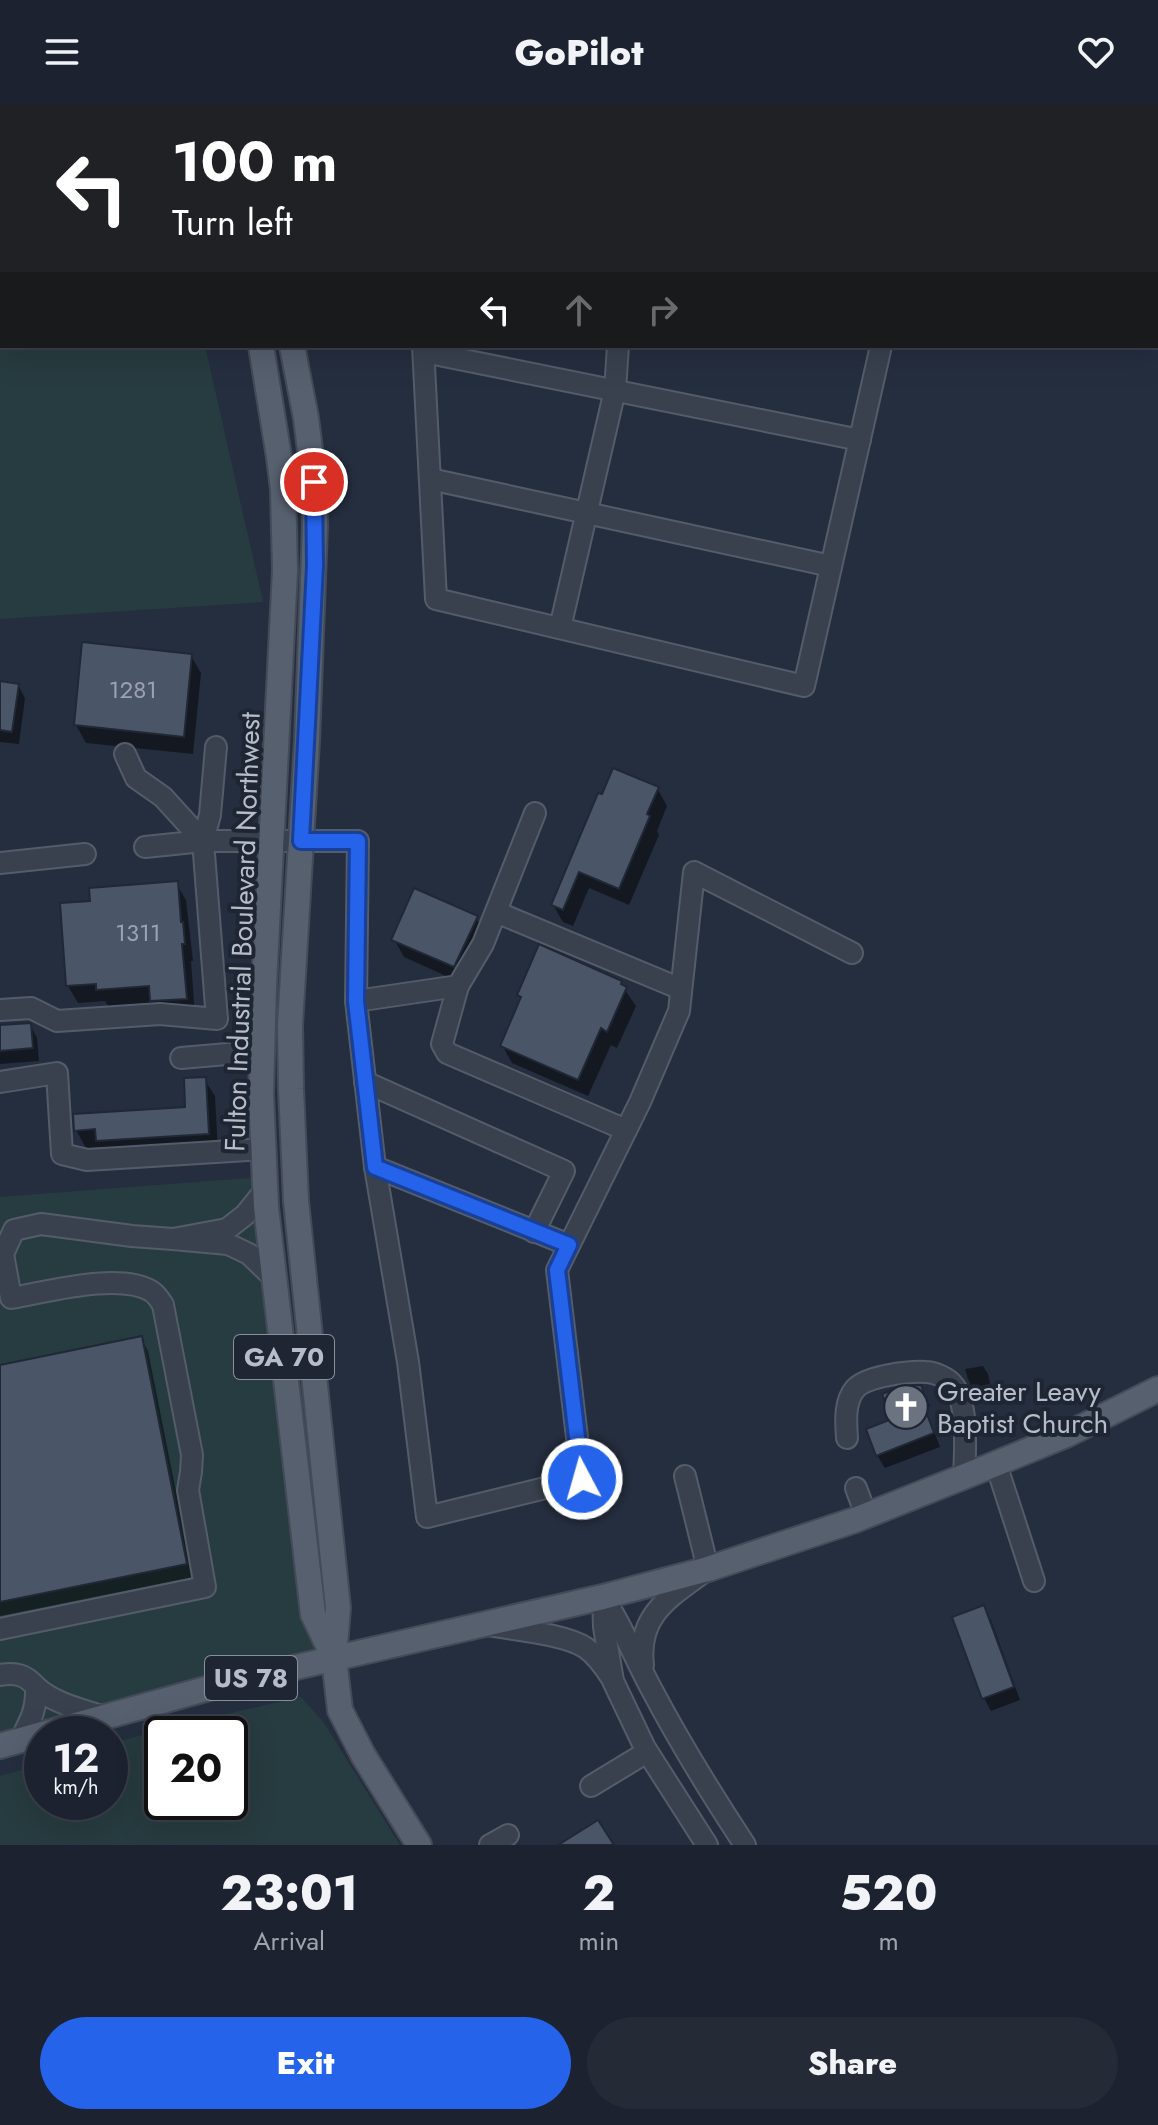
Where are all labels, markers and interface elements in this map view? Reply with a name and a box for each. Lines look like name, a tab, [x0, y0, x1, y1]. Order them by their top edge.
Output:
text: GoPilot	[515, 26, 643, 78]
icon: menu	[40, 30, 84, 74]
icon: heart	[1074, 30, 1118, 74]
text: 100 m	[172, 121, 337, 202]
icon: left	[40, 136, 144, 240]
text: Turn left	[172, 196, 293, 248]
icon: left	[473, 288, 517, 332]
icon: ahead	[557, 288, 601, 332]
icon: right	[641, 288, 685, 332]
pin	[280, 448, 348, 516]
icon: arrive	[292, 460, 336, 504]
house number: 1281	[109, 672, 157, 707]
street label: Fulton Industrial Boulevard Northwest	[214, 711, 271, 1153]
house number: 1311	[115, 915, 161, 950]
road number: GA 70	[234, 1335, 334, 1379]
place label: Greater Leavy Baptist Church	[937, 1371, 1108, 1444]
church icon: Greater Leavy Baptist Church	[882, 1383, 930, 1431]
position arrow	[540, 1437, 624, 1521]
road number: US 78	[205, 1656, 297, 1700]
speed limit sign: 20	[144, 1716, 248, 1820]
text: 12	[53, 1729, 99, 1787]
text: km/h	[53, 1773, 99, 1802]
text: 23:01	[221, 1859, 358, 1928]
text: 2	[583, 1859, 615, 1928]
text: 520	[840, 1859, 937, 1928]
text: Arrival	[253, 1922, 325, 1960]
text: min	[579, 1922, 619, 1960]
text: m	[878, 1922, 899, 1960]
button: Exit	[40, 2017, 571, 2109]
button: Share	[587, 2017, 1118, 2109]

